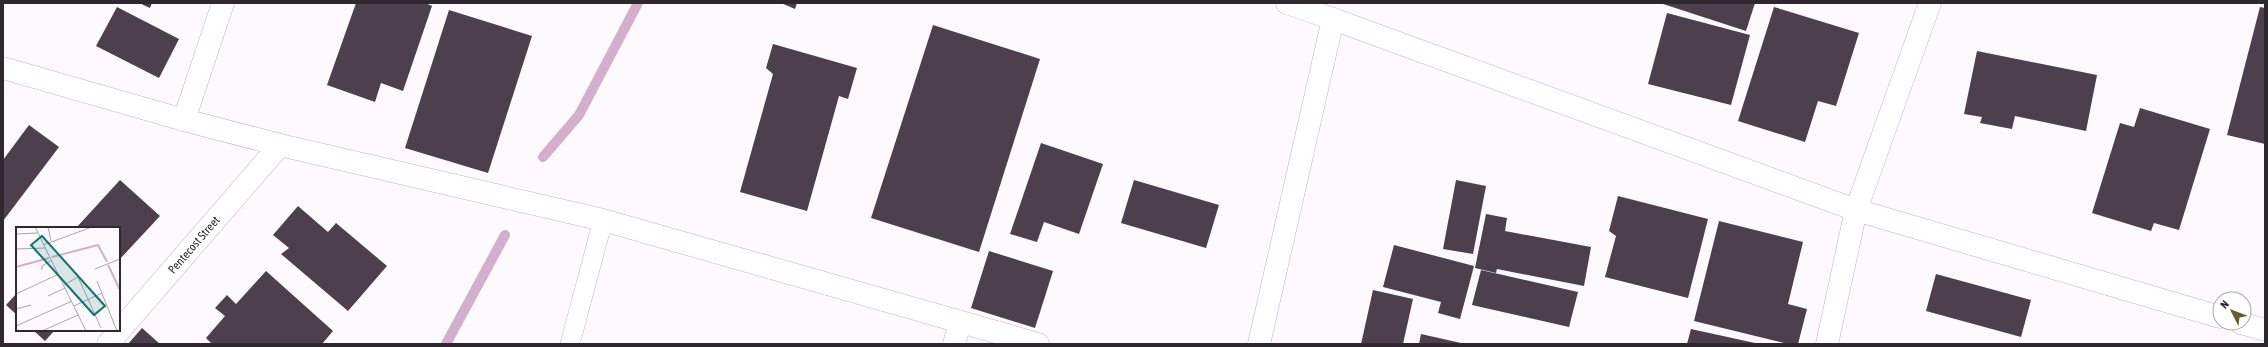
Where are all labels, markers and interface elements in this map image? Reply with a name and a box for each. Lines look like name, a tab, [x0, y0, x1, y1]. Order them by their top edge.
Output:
street label: Pentecost Street	[165, 213, 223, 277]
inset map	[16, 227, 120, 331]
north arrow	[2212, 291, 2252, 331]
text: N	[2218, 298, 2231, 311]

